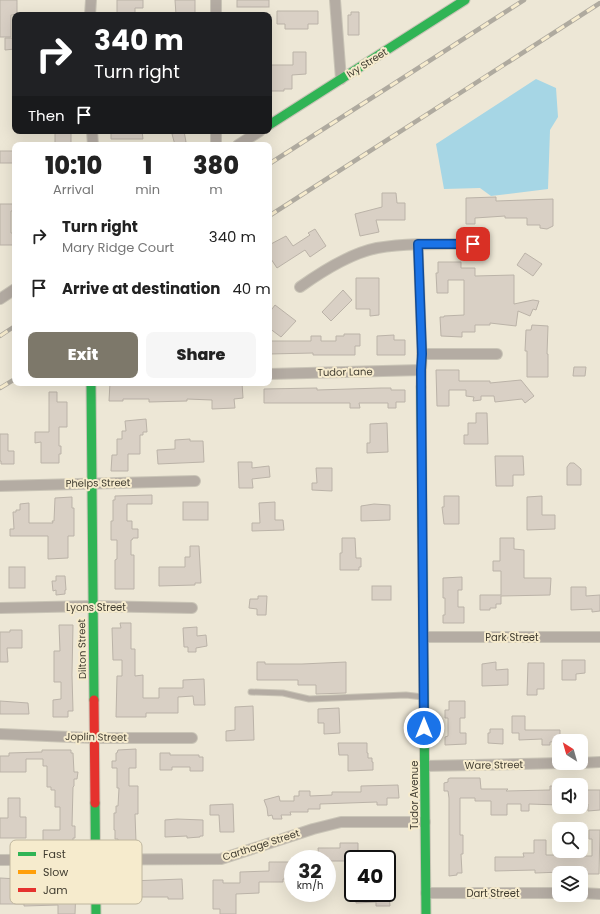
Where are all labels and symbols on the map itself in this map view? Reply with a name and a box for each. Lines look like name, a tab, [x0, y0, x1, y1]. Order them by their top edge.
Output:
street label: Ivy Street	[344, 44, 391, 81]
pin	[456, 227, 490, 261]
street label: Tudor Lane	[317, 364, 373, 380]
street label: Phelps Street	[65, 475, 131, 491]
street label: Lyons Street	[66, 600, 126, 615]
street label: Dilton Street	[74, 618, 90, 679]
street label: Park Street	[485, 630, 539, 645]
position arrow	[403, 707, 445, 749]
street label: Joplin Street	[65, 729, 127, 745]
north arrow	[552, 734, 588, 770]
street label: Ware Street	[465, 757, 524, 773]
street label: Tudor Avenue	[407, 761, 422, 829]
street label: Carthage Street	[221, 825, 302, 864]
legend	[10, 840, 142, 904]
text: Fast	[43, 846, 66, 862]
speed limit sign: 40	[344, 850, 396, 902]
text: Slow	[43, 864, 68, 880]
text: Jam	[43, 882, 68, 898]
street label: Dart Street	[466, 886, 520, 901]

